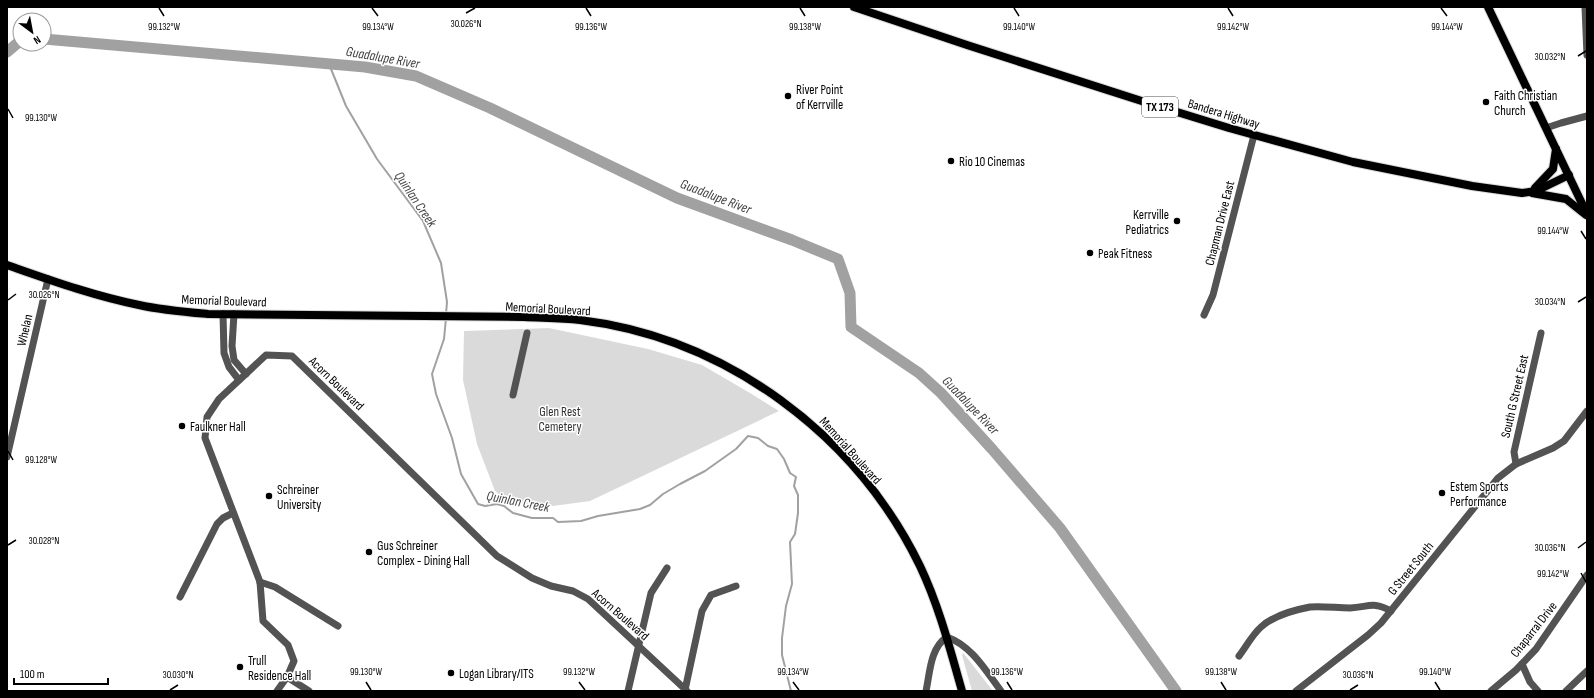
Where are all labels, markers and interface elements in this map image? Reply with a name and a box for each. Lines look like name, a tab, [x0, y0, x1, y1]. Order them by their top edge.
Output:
north arrow	[12, 12, 52, 52]
text: 30.026°N	[451, 18, 481, 30]
text: 99.132°W	[148, 21, 180, 33]
text: 99.134°W	[362, 21, 394, 33]
text: 99.136°W	[575, 21, 608, 33]
text: 99.138°W	[789, 21, 821, 33]
text: 99.140°W	[1003, 21, 1036, 33]
text: 99.142°W	[1217, 21, 1249, 33]
text: 99.144°W	[1431, 21, 1463, 33]
text: N	[31, 33, 43, 47]
water label: Guadalupe River	[345, 43, 422, 73]
text: 30.032°N	[1535, 51, 1565, 63]
place label: River Point of Kerrville	[796, 82, 843, 113]
place label: Faith Christian Church	[1494, 88, 1557, 119]
marker: River Point of Kerrville	[783, 91, 793, 101]
street label: Bandera Highway	[1186, 95, 1262, 132]
road number: TX 173	[1142, 97, 1178, 117]
marker: Faith Christian Church	[1481, 97, 1491, 107]
text: 99.130°W	[25, 112, 58, 124]
place label: Rio 10 Cinemas	[959, 154, 1025, 170]
marker: Rio 10 Cinemas	[946, 156, 956, 166]
water label: Quinlan Creek	[391, 168, 441, 231]
water label: Guadalupe River	[678, 175, 755, 218]
street label: Chapman Drive East	[1202, 179, 1238, 267]
place label: Kerrville Pediatrics	[1125, 207, 1169, 238]
marker: Kerrville Pediatrics	[1172, 216, 1182, 226]
text: 99.144°W	[1537, 225, 1569, 237]
place label: Peak Fitness	[1098, 246, 1153, 262]
marker: Peak Fitness	[1085, 248, 1095, 258]
text: 30.026°N	[29, 289, 59, 301]
street label: Memorial Boulevard	[181, 292, 267, 310]
text: 30.034°N	[1535, 296, 1565, 308]
street label: Memorial Boulevard	[505, 299, 591, 319]
street label: Whelan	[14, 313, 36, 348]
street label: Acorn Boulevard	[305, 353, 367, 414]
street label: South G Street East	[1498, 353, 1532, 439]
water label: Guadalupe River	[939, 373, 1003, 439]
park label: Glen Rest Cemetery	[539, 404, 581, 435]
street label: Memorial Boulevard	[816, 414, 885, 488]
place label: Faulkner Hall	[190, 419, 246, 435]
marker: Faulkner Hall	[177, 421, 187, 431]
text: 99.128°W	[25, 454, 58, 466]
place label: Estem Sports Performance	[1450, 479, 1509, 510]
place label: Schreiner University	[277, 482, 321, 513]
water label: Quinlan Creek	[485, 487, 552, 516]
marker: Estem Sports Performance	[1437, 488, 1447, 498]
marker: Schreiner University	[264, 491, 274, 501]
text: 30.028°N	[29, 535, 59, 547]
place label: Gus Schreiner Complex - Dining Hall	[377, 538, 470, 569]
street label: G Street South	[1384, 539, 1437, 599]
text: 30.036°N	[1534, 542, 1566, 554]
marker: Gus Schreiner Complex - Dining Hall	[364, 547, 374, 557]
text: 99.142°W	[1537, 568, 1569, 580]
street label: Acorn Boulevard	[588, 585, 652, 644]
street label: Chaparral Drive	[1507, 598, 1561, 661]
place label: Trull Residence Hall	[248, 653, 311, 684]
scale bar	[14, 660, 108, 686]
marker: Trull Residence Hall	[235, 662, 245, 672]
text: 99.130°W	[350, 666, 383, 678]
place label: Logan Library/ITS	[459, 666, 534, 682]
text: 99.132°W	[563, 666, 595, 678]
text: 99.134°W	[777, 666, 809, 678]
text: 99.136°W	[991, 666, 1024, 678]
text: 99.138°W	[1205, 666, 1237, 678]
text: 99.140°W	[1419, 666, 1452, 678]
text: 100 m	[20, 667, 45, 682]
marker: Logan Library/ITS	[446, 668, 456, 678]
text: 30.030°N	[162, 669, 194, 681]
text: 30.036°N	[1342, 669, 1374, 681]

